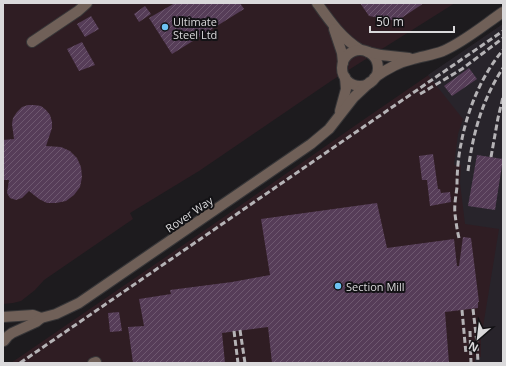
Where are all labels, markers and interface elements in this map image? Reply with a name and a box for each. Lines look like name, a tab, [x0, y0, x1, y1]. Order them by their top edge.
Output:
scale bar	[370, 8, 454, 34]
text: 50 m	[376, 13, 404, 30]
place label: Ultimate Steel Ltd	[173, 14, 217, 42]
marker: Ultimate Steel Ltd	[160, 22, 170, 32]
street label: Rover Way	[162, 192, 216, 235]
place label: Section Mill	[346, 279, 405, 294]
marker: Section Mill	[333, 281, 343, 291]
north arrow	[458, 318, 498, 358]
text: N	[466, 339, 481, 356]

